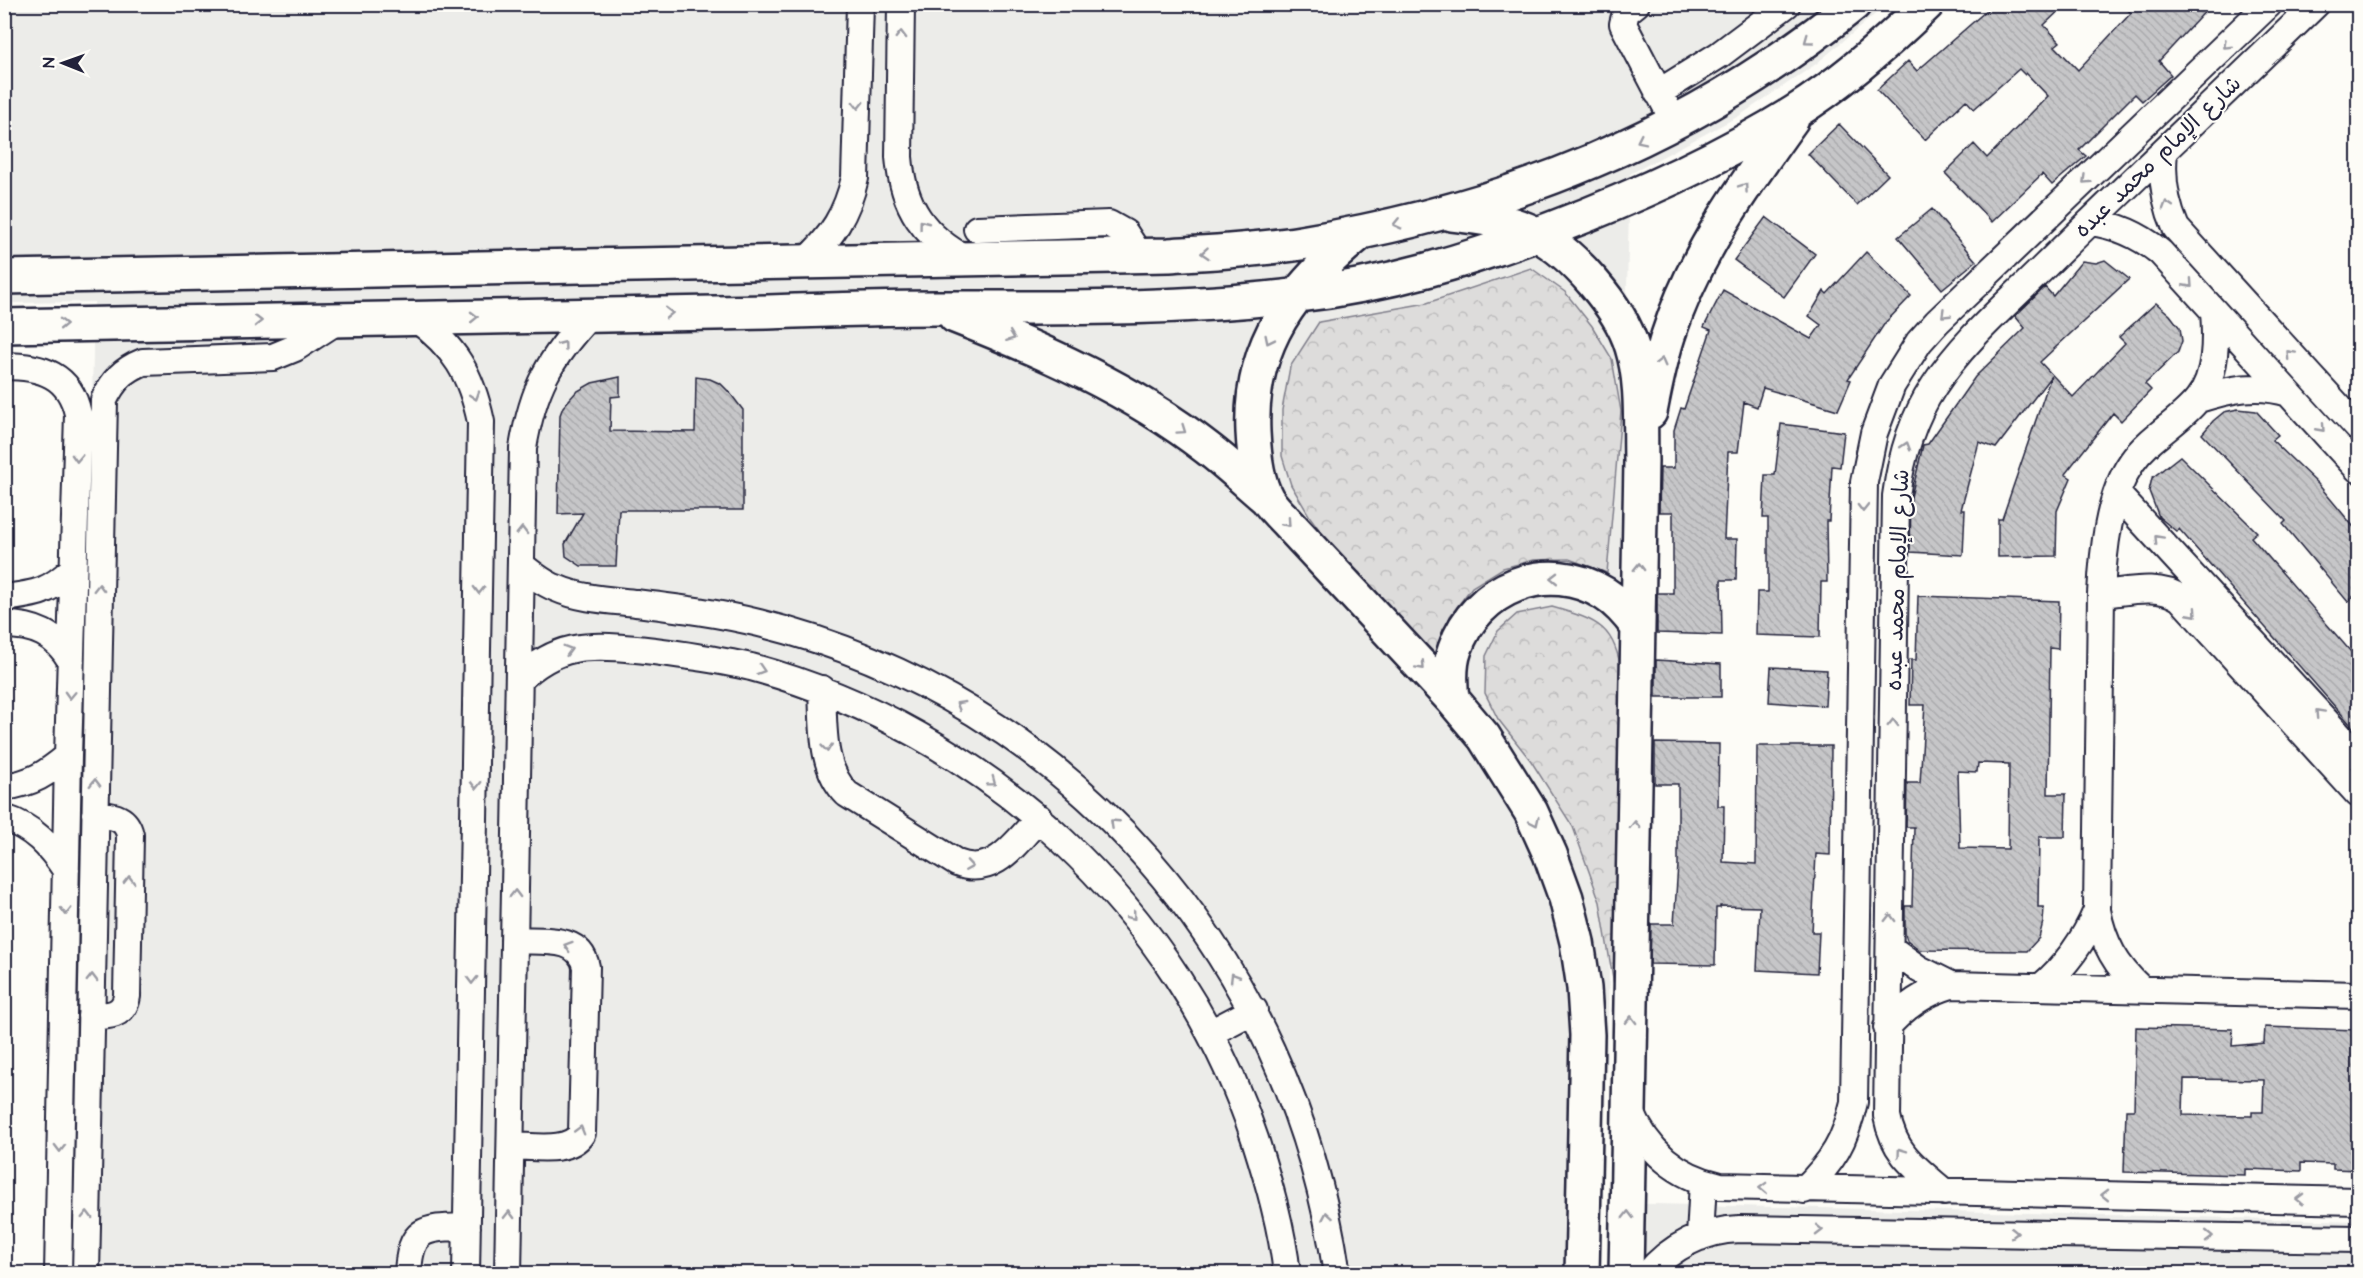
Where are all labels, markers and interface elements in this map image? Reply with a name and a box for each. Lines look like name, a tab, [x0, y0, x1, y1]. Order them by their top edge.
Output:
one-way arrow	[895, 30, 907, 39]
north arrow	[33, 33, 93, 93]
one-way arrow	[1803, 33, 1814, 44]
one-way arrow	[2224, 38, 2234, 49]
text: N	[38, 58, 60, 68]
street label: شارع الإمام محمد عبده	[2068, 69, 2248, 245]
one-way arrow	[852, 100, 864, 109]
one-way arrow	[1636, 133, 1647, 145]
one-way arrow	[2083, 172, 2094, 183]
one-way arrow	[1737, 183, 1748, 194]
one-way arrow	[2162, 200, 2174, 211]
one-way arrow	[1393, 217, 1403, 230]
one-way arrow	[919, 220, 930, 231]
one-way arrow	[1200, 246, 1209, 259]
one-way arrow	[2182, 277, 2193, 288]
one-way arrow	[664, 307, 673, 319]
one-way arrow	[1942, 307, 1953, 318]
one-way arrow	[469, 310, 478, 323]
one-way arrow	[253, 314, 262, 327]
one-way arrow	[58, 318, 67, 331]
one-way arrow	[1005, 330, 1016, 343]
one-way arrow	[1264, 333, 1276, 344]
one-way arrow	[556, 341, 567, 352]
one-way arrow	[2286, 351, 2297, 361]
one-way arrow	[1654, 357, 1666, 368]
one-way arrow	[468, 390, 480, 401]
one-way arrow	[2314, 421, 2325, 432]
one-way arrow	[1176, 423, 1187, 434]
one-way arrow	[1899, 441, 1911, 451]
one-way arrow	[70, 454, 83, 463]
street label: شارع الإمام محمد عبده	[1879, 469, 1917, 691]
one-way arrow	[1857, 503, 1869, 512]
one-way arrow	[1280, 516, 1291, 527]
one-way arrow	[516, 527, 528, 536]
one-way arrow	[2154, 535, 2165, 545]
one-way arrow	[1632, 563, 1645, 572]
one-way arrow	[1549, 572, 1558, 585]
one-way arrow	[93, 584, 105, 593]
one-way arrow	[473, 585, 486, 594]
one-way arrow	[2186, 606, 2197, 616]
one-way arrow	[562, 645, 573, 657]
one-way arrow	[1413, 658, 1424, 669]
one-way arrow	[755, 663, 766, 675]
one-way arrow	[64, 691, 76, 700]
one-way arrow	[956, 701, 966, 713]
one-way arrow	[2315, 709, 2326, 719]
one-way arrow	[1887, 719, 1899, 728]
one-way arrow	[820, 743, 832, 752]
one-way arrow	[985, 774, 996, 785]
one-way arrow	[89, 779, 102, 788]
one-way arrow	[469, 780, 482, 789]
one-way arrow	[1528, 816, 1540, 827]
one-way arrow	[1111, 820, 1122, 831]
one-way arrow	[1629, 821, 1641, 830]
one-way arrow	[965, 859, 974, 871]
one-way arrow	[123, 875, 135, 884]
one-way arrow	[509, 890, 521, 899]
one-way arrow	[59, 907, 72, 916]
one-way arrow	[1125, 909, 1136, 920]
one-way arrow	[1884, 914, 1896, 923]
one-way arrow	[563, 940, 573, 953]
one-way arrow	[1230, 973, 1241, 983]
one-way arrow	[86, 974, 98, 983]
one-way arrow	[466, 975, 478, 984]
one-way arrow	[1625, 1016, 1637, 1025]
one-way arrow	[573, 1125, 586, 1135]
one-way arrow	[54, 1144, 67, 1153]
one-way arrow	[1897, 1148, 1908, 1159]
one-way arrow	[1759, 1182, 1768, 1195]
one-way arrow	[2101, 1189, 2110, 1201]
one-way arrow	[2296, 1193, 2305, 1206]
one-way arrow	[81, 1211, 94, 1220]
one-way arrow	[503, 1211, 516, 1220]
one-way arrow	[1321, 1211, 1334, 1221]
one-way arrow	[1621, 1211, 1634, 1220]
one-way arrow	[1814, 1224, 1823, 1236]
one-way arrow	[2009, 1226, 2018, 1239]
one-way arrow	[2204, 1229, 2213, 1242]

